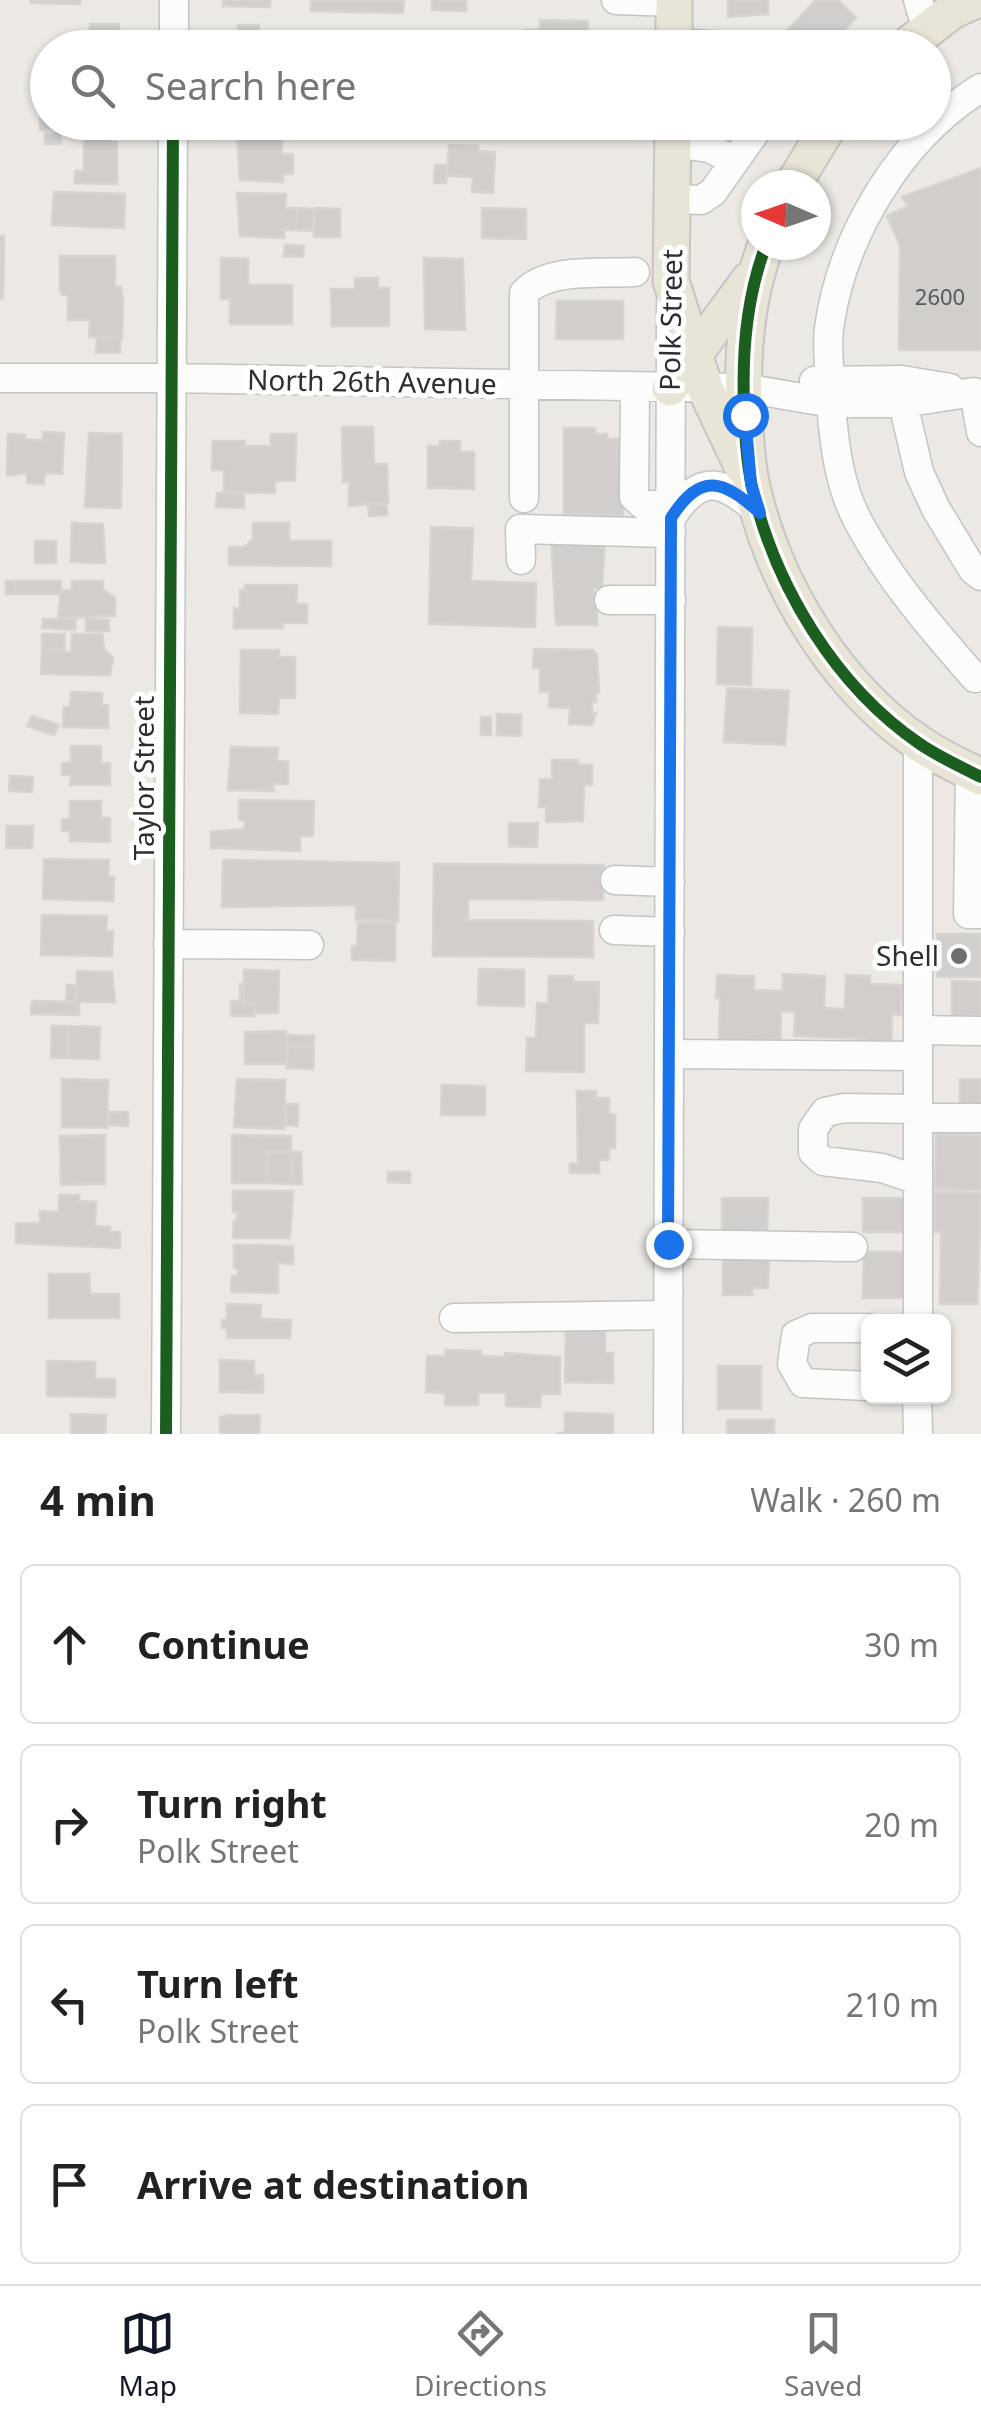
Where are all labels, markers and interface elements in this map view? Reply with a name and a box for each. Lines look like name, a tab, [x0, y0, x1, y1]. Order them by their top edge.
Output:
search box	[30, 30, 951, 140]
icon: search	[65, 58, 120, 113]
text: Search here	[145, 59, 356, 111]
north arrow	[741, 170, 831, 260]
street label: Polk Street	[650, 249, 690, 391]
house number: 2600	[915, 281, 965, 311]
street label: North 26th Avenue	[247, 360, 497, 402]
route start	[723, 393, 769, 439]
street label: Taylor Street	[124, 696, 162, 860]
place label: Shell	[876, 936, 939, 974]
marker: Shell	[948, 945, 970, 967]
route end	[646, 1222, 692, 1268]
map controls	[861, 1314, 951, 1404]
button: layers	[861, 1314, 951, 1404]
text: 4 min	[40, 1471, 156, 1528]
text: Walk · 260 m	[750, 1478, 941, 1521]
icon: ahead	[42, 1617, 97, 1672]
text: Continue	[137, 1618, 310, 1670]
text: 30 m	[864, 1623, 939, 1666]
text: Turn right	[137, 1777, 327, 1829]
icon: right	[42, 1797, 97, 1852]
text: 20 m	[864, 1803, 939, 1846]
text: Polk Street	[137, 1829, 299, 1872]
text: Turn left	[137, 1957, 299, 2009]
icon: left	[42, 1977, 97, 2032]
text: 210 m	[846, 1983, 939, 2026]
text: Polk Street	[137, 2009, 299, 2052]
icon: arrive	[42, 2157, 97, 2212]
text: Arrive at destination	[137, 2158, 529, 2210]
tab: Map	[119, 2306, 177, 2404]
tab: Directions	[414, 2306, 547, 2404]
tab: Saved	[784, 2306, 862, 2404]

